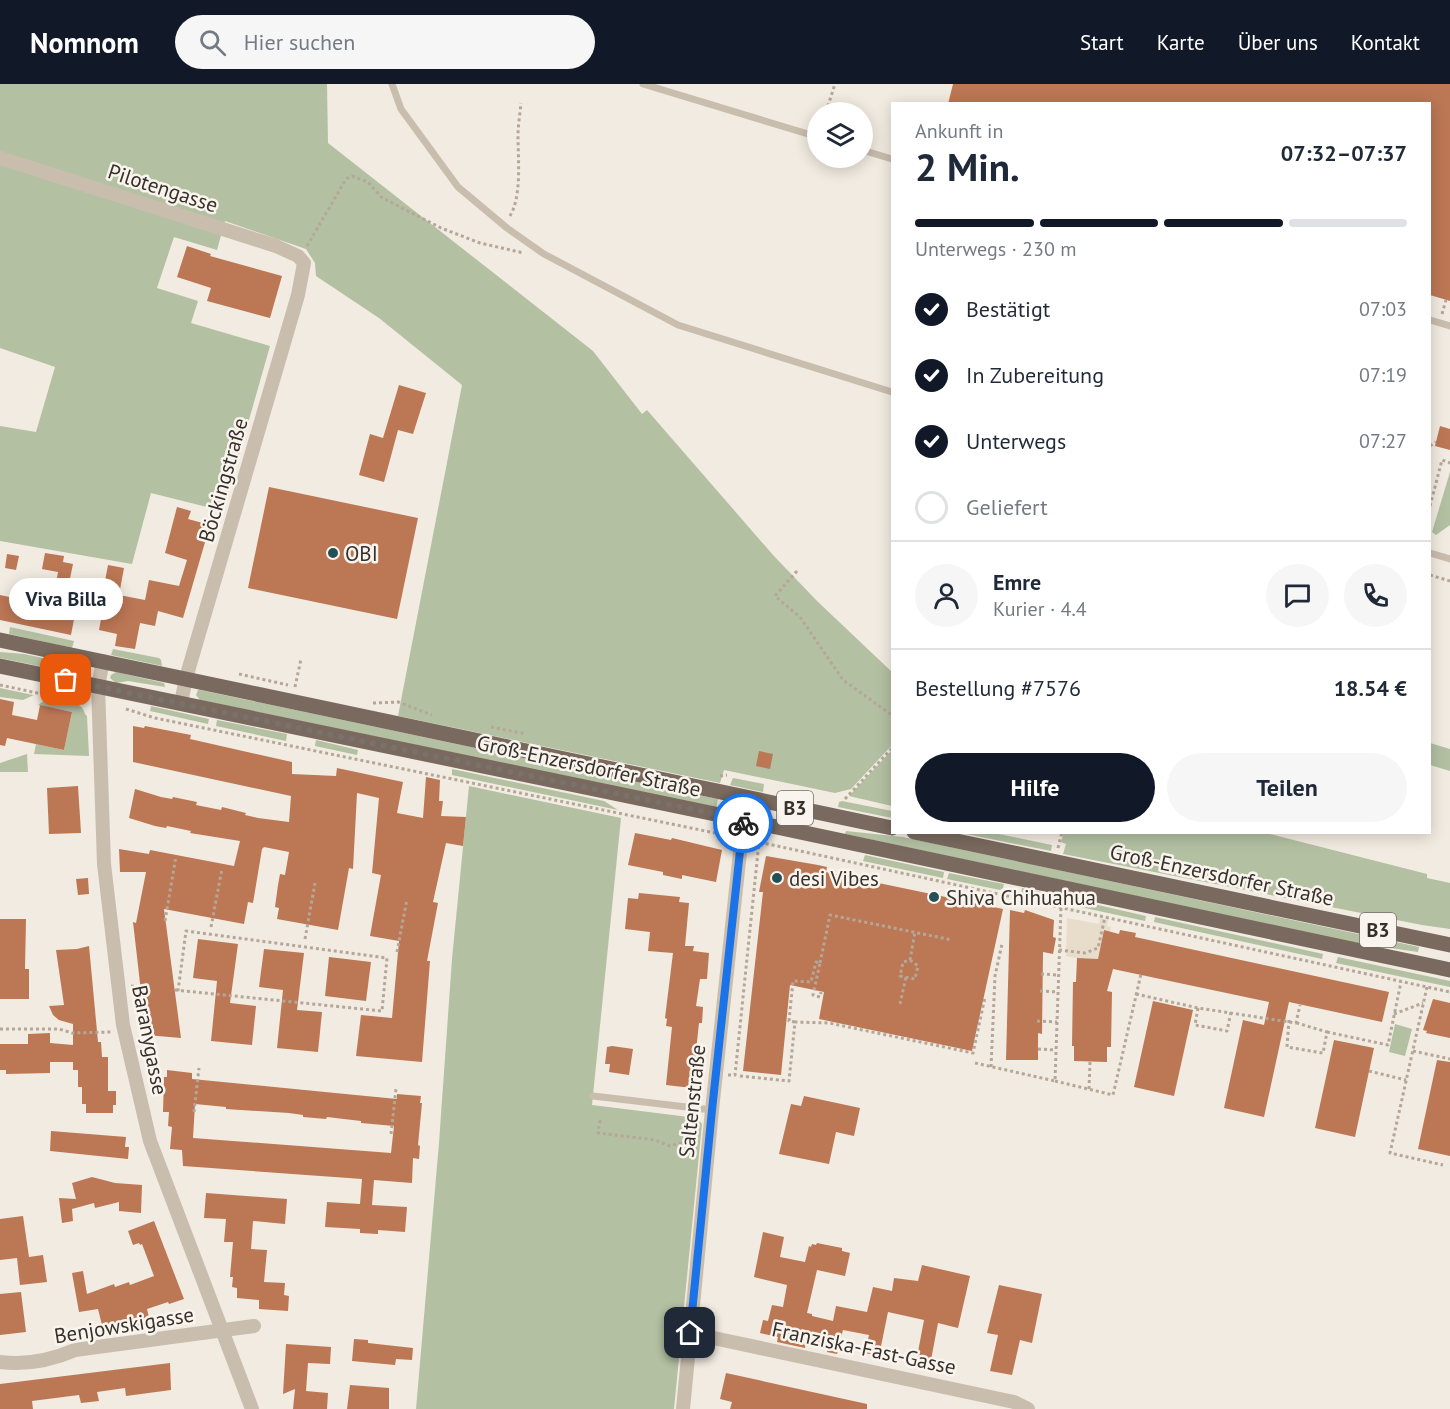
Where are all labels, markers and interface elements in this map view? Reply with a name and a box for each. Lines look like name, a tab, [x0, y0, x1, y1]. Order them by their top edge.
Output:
search box	[175, 15, 595, 69]
text: Nomnom	[30, 24, 139, 61]
icon: search	[196, 26, 229, 59]
text: Hier suchen	[244, 28, 355, 56]
text: Start	[1080, 29, 1124, 56]
text: Karte	[1157, 29, 1205, 56]
text: Über uns	[1238, 29, 1318, 56]
text: Kontakt	[1351, 29, 1420, 56]
map controls	[807, 102, 873, 168]
button: layers	[807, 102, 873, 168]
text: Ankunft in	[915, 118, 1003, 144]
text: 07:32–07:37	[1281, 139, 1407, 167]
text: 2 Min.	[915, 141, 1020, 192]
street label: Pilotengasse	[105, 158, 221, 218]
text: Unterwegs · 230 m	[915, 236, 1076, 262]
icon: check	[915, 293, 948, 326]
text: Bestätigt	[966, 295, 1050, 323]
text: 07:03	[1359, 296, 1407, 322]
icon: check	[915, 359, 948, 392]
text: In Zubereitung	[966, 361, 1104, 389]
text: 07:19	[1359, 362, 1407, 388]
street label: Böckingstraße	[192, 415, 254, 545]
icon: check	[915, 425, 948, 458]
text: Unterwegs	[966, 427, 1066, 455]
text: 07:27	[1359, 428, 1407, 454]
text: Geliefert	[966, 493, 1048, 521]
place label: OBI	[345, 540, 378, 567]
marker: OBI	[326, 546, 340, 560]
button: person	[915, 564, 978, 627]
button: chat	[1266, 564, 1329, 627]
button: phone	[1344, 564, 1407, 627]
text: Emre	[993, 568, 1041, 596]
callout: Viva Billa	[9, 578, 123, 620]
text: Viva Billa	[26, 586, 106, 612]
text: Kurier · 4.4	[993, 596, 1087, 622]
pin	[40, 654, 91, 705]
icon: bag	[49, 663, 82, 696]
text: Bestellung #7576	[915, 674, 1081, 702]
text: 18.54 €	[1334, 674, 1407, 702]
street label: Groß-Enzersdorfer Straße	[475, 729, 703, 803]
button: Hilfe	[915, 753, 1155, 822]
button: Teilen	[1167, 753, 1407, 822]
road number: B3	[777, 791, 813, 825]
courier	[713, 793, 773, 853]
icon: bike	[727, 807, 760, 840]
street label: Groß-Enzersdorfer Straße	[1108, 838, 1336, 912]
place label: desi Vibes	[789, 865, 879, 892]
marker: desi Vibes	[770, 871, 784, 885]
place label: Shiva Chihuahua	[946, 884, 1096, 911]
marker: Shiva Chihuahua	[927, 890, 941, 904]
road number: B3	[1360, 913, 1396, 947]
street label: Baranygasse	[126, 983, 174, 1097]
street label: Saltenstraße	[673, 1043, 711, 1159]
street label: Benjowskigasse	[52, 1301, 196, 1349]
pin	[664, 1307, 715, 1358]
street label: Franziska-Fast-Gasse	[769, 1315, 959, 1381]
icon: home	[673, 1316, 706, 1349]

